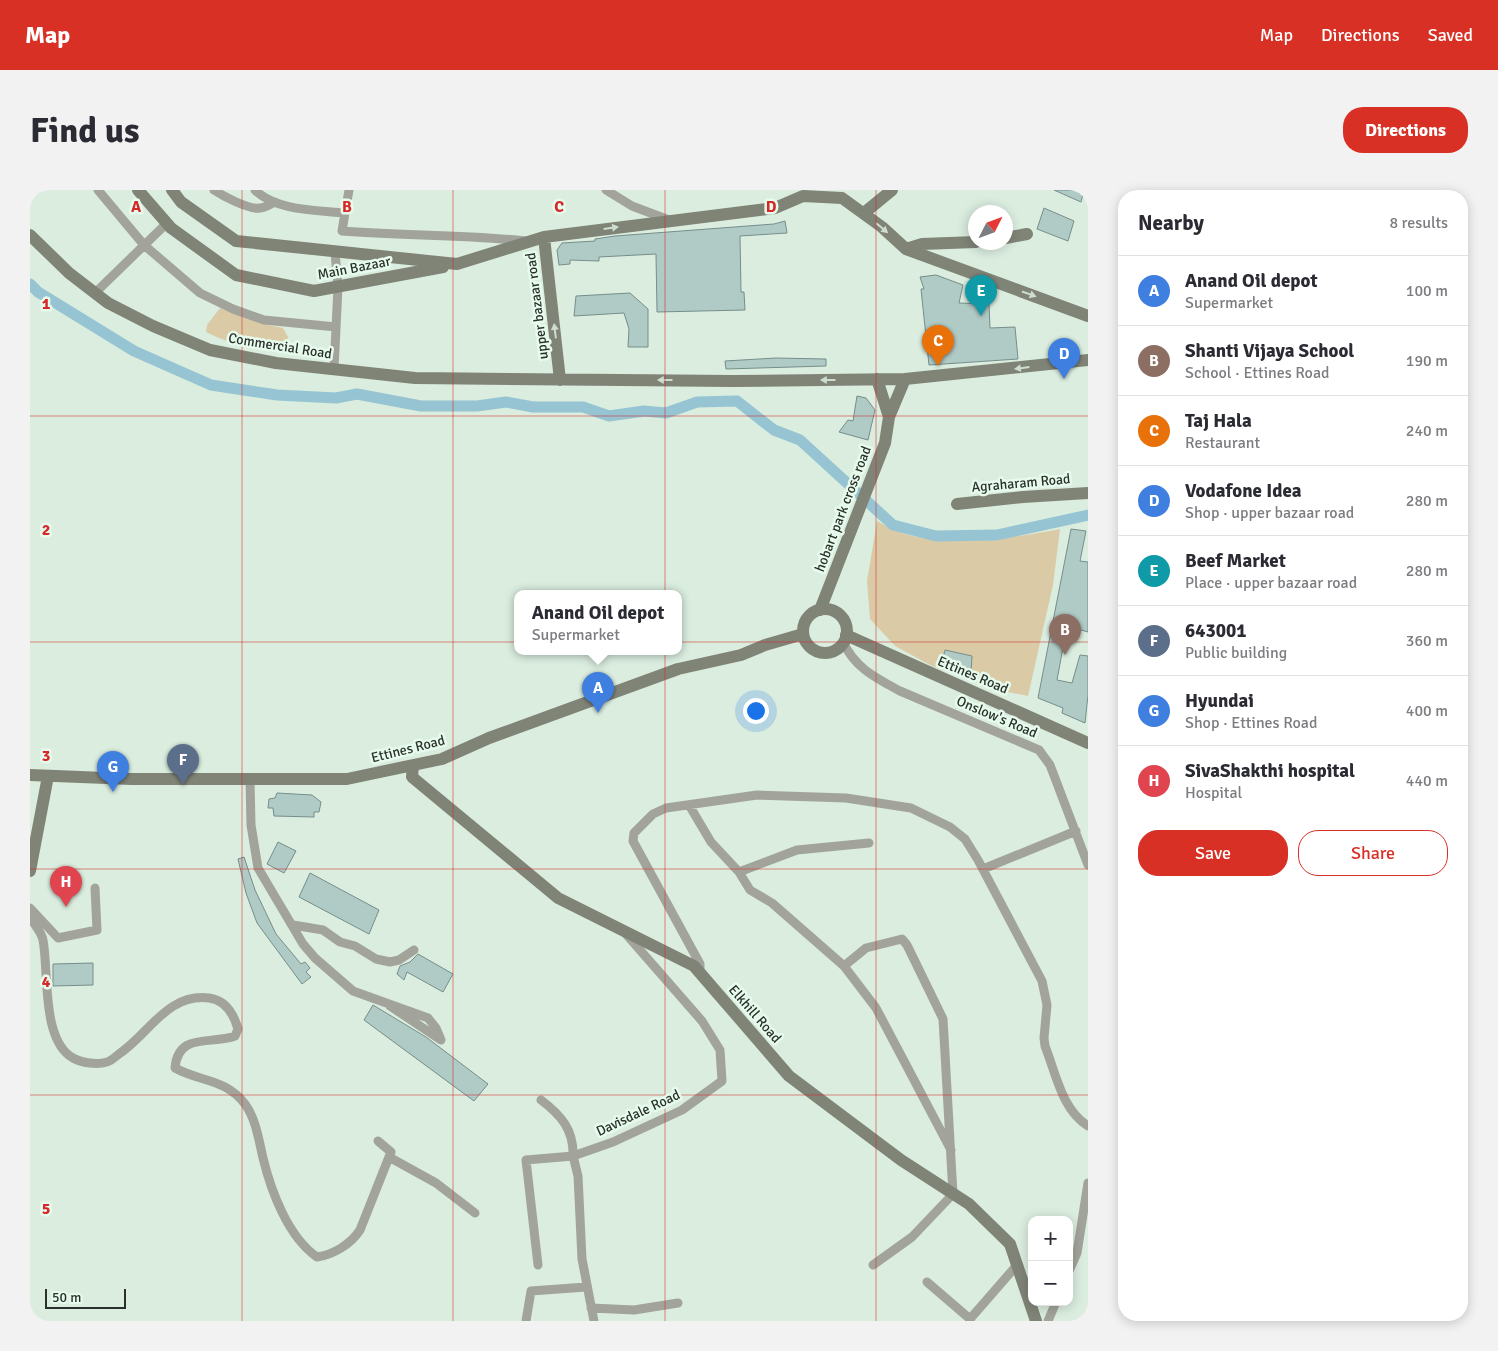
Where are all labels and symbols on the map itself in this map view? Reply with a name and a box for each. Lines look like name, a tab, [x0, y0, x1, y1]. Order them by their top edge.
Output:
text: A	[131, 197, 142, 217]
text: B	[342, 197, 352, 217]
text: C	[554, 197, 564, 217]
text: D	[766, 197, 777, 217]
north arrow	[968, 205, 1013, 250]
one-way arrow	[876, 222, 888, 234]
one-way arrow	[604, 224, 620, 232]
street label: Main Bazaar	[316, 252, 393, 283]
street label: upper bazaar road	[522, 252, 552, 360]
pin: E	[965, 275, 997, 316]
one-way arrow	[1022, 290, 1037, 298]
text: 1	[42, 294, 51, 314]
one-way arrow	[551, 323, 559, 339]
pin: C	[922, 325, 954, 366]
street label: Commercial Road	[227, 329, 333, 363]
pin: D	[1048, 338, 1080, 379]
one-way arrow	[1014, 364, 1030, 372]
one-way arrow	[657, 376, 673, 384]
one-way arrow	[820, 376, 836, 384]
street label: hobart park cross road	[811, 444, 875, 574]
street label: Agraharam Road	[971, 470, 1071, 496]
text: 2	[42, 520, 50, 540]
pin: B	[1049, 614, 1081, 655]
street label: Ettines Road	[935, 652, 1011, 698]
pin: A	[582, 672, 614, 713]
street label: Onslow's Road	[954, 692, 1040, 742]
your location	[743, 698, 769, 724]
street label: Ettines Road	[369, 732, 447, 766]
pin: F	[167, 744, 199, 785]
text: 3	[42, 746, 50, 766]
pin: G	[97, 751, 129, 792]
pin: H	[50, 866, 82, 907]
text: 4	[42, 972, 51, 992]
street label: Elkhill Road	[725, 981, 785, 1047]
street label: Davisdale Road	[593, 1086, 683, 1140]
text: 5	[42, 1199, 50, 1219]
scale bar	[45, 1286, 126, 1309]

